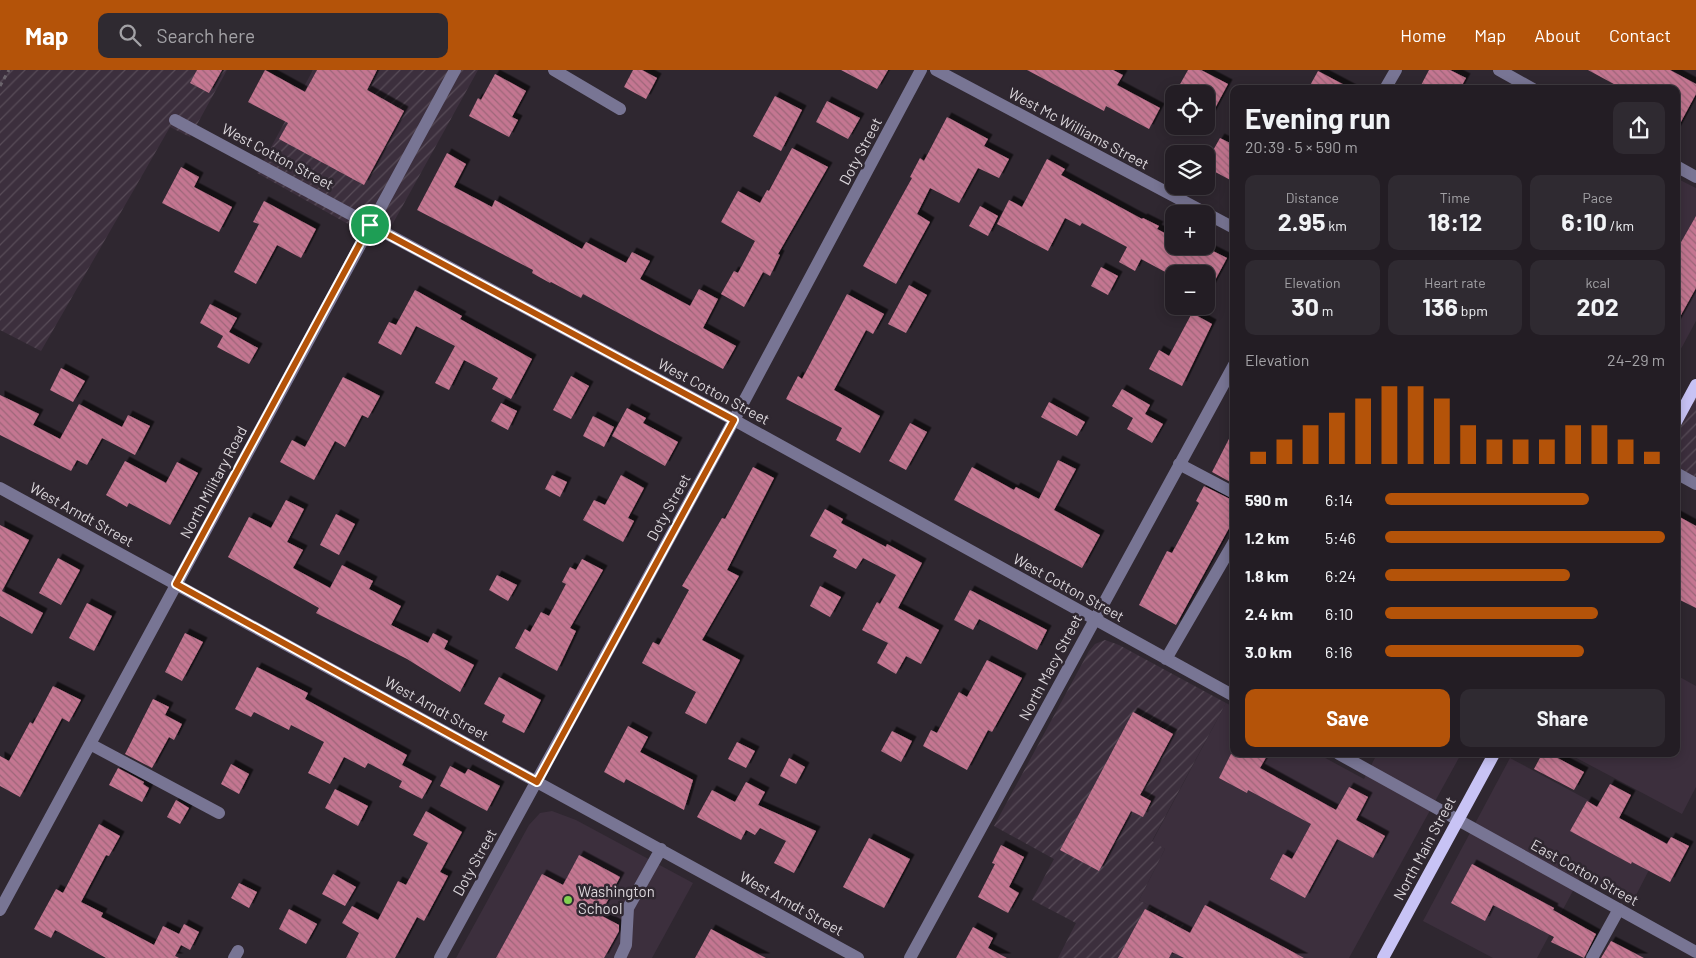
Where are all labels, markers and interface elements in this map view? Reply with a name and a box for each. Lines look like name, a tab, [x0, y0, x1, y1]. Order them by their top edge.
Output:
search box	[98, 13, 448, 58]
text: Map	[25, 21, 68, 50]
icon: search	[116, 21, 144, 49]
text: Search here	[156, 24, 255, 47]
text: Home	[1400, 24, 1446, 46]
text: Map	[1474, 24, 1506, 46]
text: About	[1534, 24, 1581, 46]
text: Contact	[1609, 24, 1671, 46]
street label: West Mc Williams Street	[1006, 83, 1152, 173]
map controls	[1165, 85, 1215, 315]
button: locate	[1165, 85, 1215, 135]
text: Evening run	[1245, 101, 1391, 135]
button: share	[1613, 102, 1665, 154]
street label: Doty Street	[835, 114, 885, 188]
street label: West Cotton Street	[219, 119, 337, 193]
text: 20:39 · 5 × 590 m	[1245, 137, 1358, 156]
button: layers	[1165, 145, 1215, 195]
text: Distance	[1286, 189, 1339, 206]
text: Time	[1440, 189, 1470, 206]
text: Pace	[1583, 189, 1613, 206]
pin	[349, 204, 391, 246]
button: +	[1165, 205, 1215, 255]
text: 2.95	[1278, 206, 1325, 236]
text: 18:12	[1428, 206, 1482, 236]
text: 6:10	[1561, 206, 1607, 236]
icon: arrive	[356, 211, 384, 239]
text: km	[1325, 217, 1347, 234]
text: /km	[1607, 217, 1634, 234]
button: −	[1165, 265, 1215, 315]
text: Elevation	[1284, 274, 1341, 291]
text: Heart rate	[1424, 274, 1486, 291]
text: kcal	[1585, 274, 1610, 291]
text: 30	[1291, 291, 1319, 321]
text: 136	[1422, 291, 1458, 321]
text: 202	[1577, 291, 1619, 321]
text: m	[1319, 302, 1333, 319]
text: bpm	[1458, 302, 1488, 319]
text: Elevation	[1245, 350, 1309, 369]
text: 24–29 m	[1607, 350, 1665, 369]
street label: West Cotton Street	[655, 354, 773, 428]
street label: North Military Road	[176, 423, 250, 541]
street label: Doty Street	[642, 470, 694, 544]
street label: West Arndt Street	[27, 478, 137, 550]
text: 590 m	[1245, 490, 1288, 509]
text: 6:14	[1325, 490, 1353, 509]
text: 1.2 km	[1245, 528, 1289, 547]
text: 5:46	[1325, 528, 1356, 547]
street label: West Cotton Street	[1010, 549, 1128, 625]
text: 1.8 km	[1245, 566, 1289, 585]
text: 6:24	[1325, 566, 1356, 585]
text: 2.4 km	[1245, 604, 1293, 623]
text: 6:10	[1325, 604, 1353, 623]
street label: North Macy Street	[1014, 611, 1086, 723]
text: 3.0 km	[1245, 642, 1292, 661]
text: 6:16	[1325, 642, 1353, 661]
street label: West Arndt Street	[382, 672, 492, 744]
button: Save	[1245, 689, 1450, 747]
button: Share	[1460, 689, 1665, 747]
street label: North Main Street	[1389, 793, 1459, 903]
street label: Doty Street	[448, 825, 500, 899]
street label: East Cotton Street	[1528, 835, 1642, 909]
street label: West Arndt Street	[737, 867, 847, 939]
place label: Washington School	[578, 882, 655, 917]
marker: Washington School	[562, 894, 574, 906]

